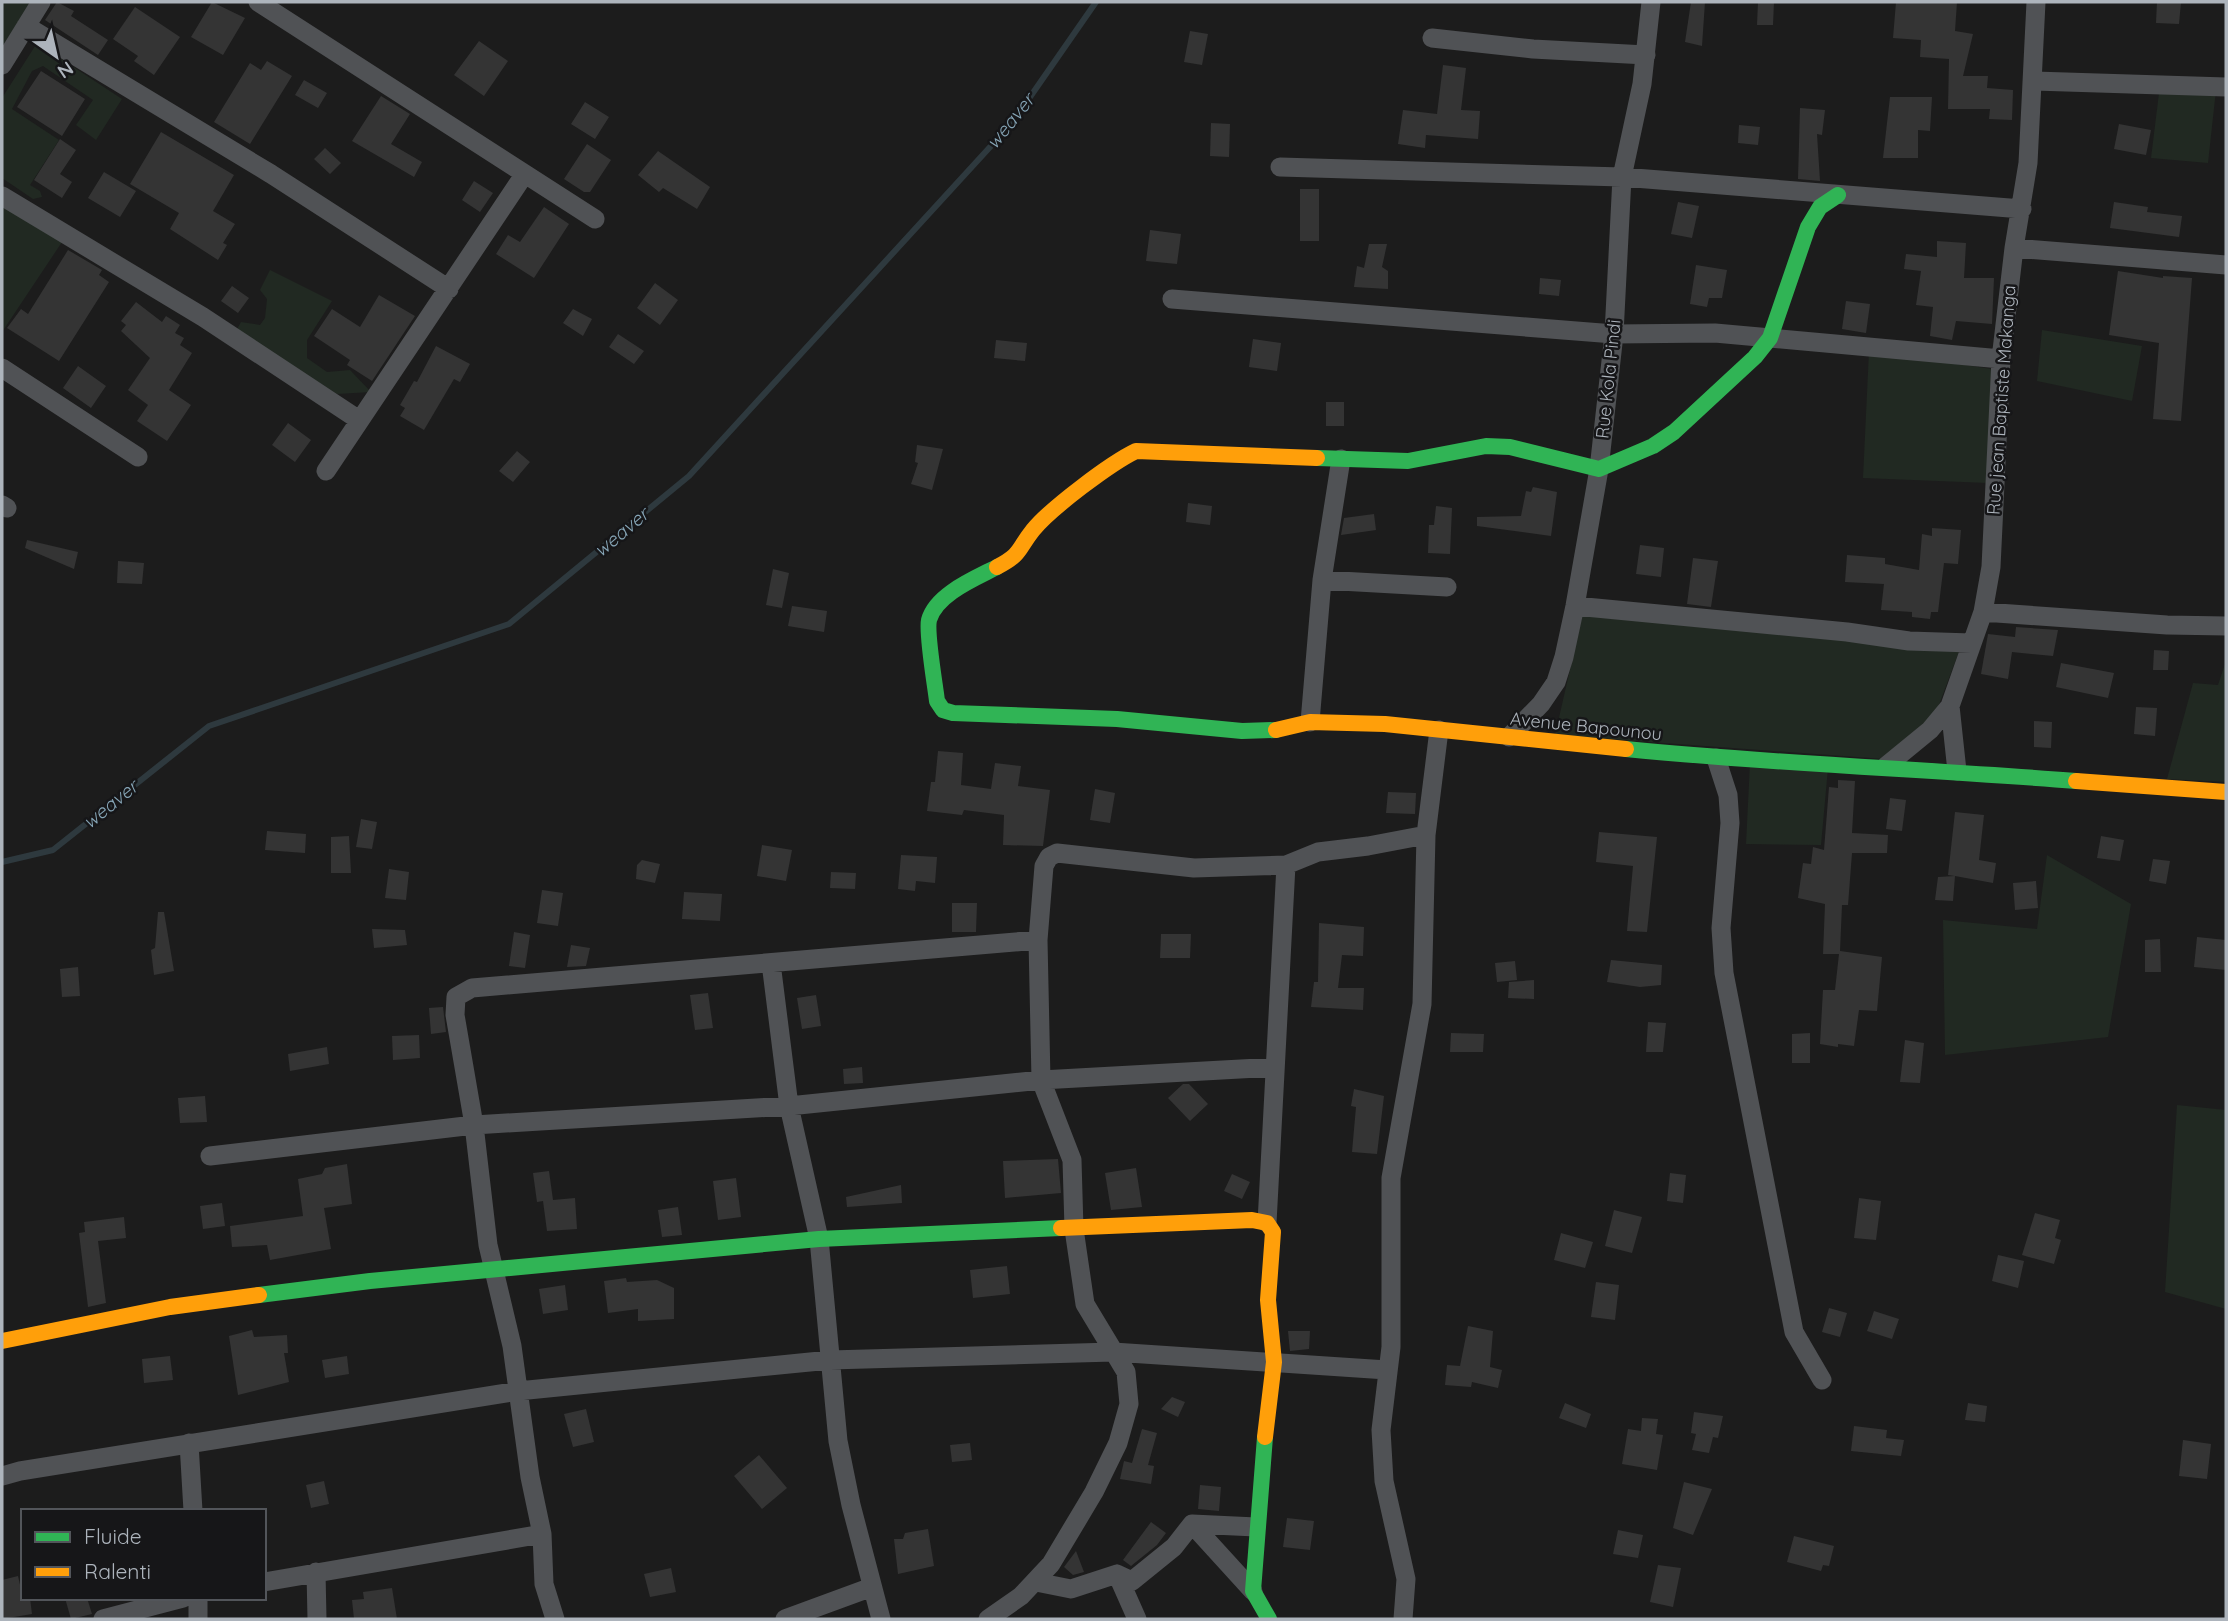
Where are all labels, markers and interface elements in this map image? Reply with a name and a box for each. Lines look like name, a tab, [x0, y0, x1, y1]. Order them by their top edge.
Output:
north arrow	[21, 21, 91, 91]
text: N	[53, 56, 78, 84]
water label: weaver	[980, 86, 1041, 154]
street label: Rue jean Baptiste Makanga	[1981, 284, 2021, 516]
street label: Rue Kola Pindi	[1590, 318, 1626, 440]
water label: weaver	[589, 500, 655, 562]
street label: Avenue Bapounou	[1509, 707, 1663, 745]
water label: weaver	[77, 773, 145, 834]
legend	[21, 1509, 266, 1600]
text: Fluide	[84, 1523, 142, 1549]
text: Ralenti	[84, 1558, 151, 1584]

